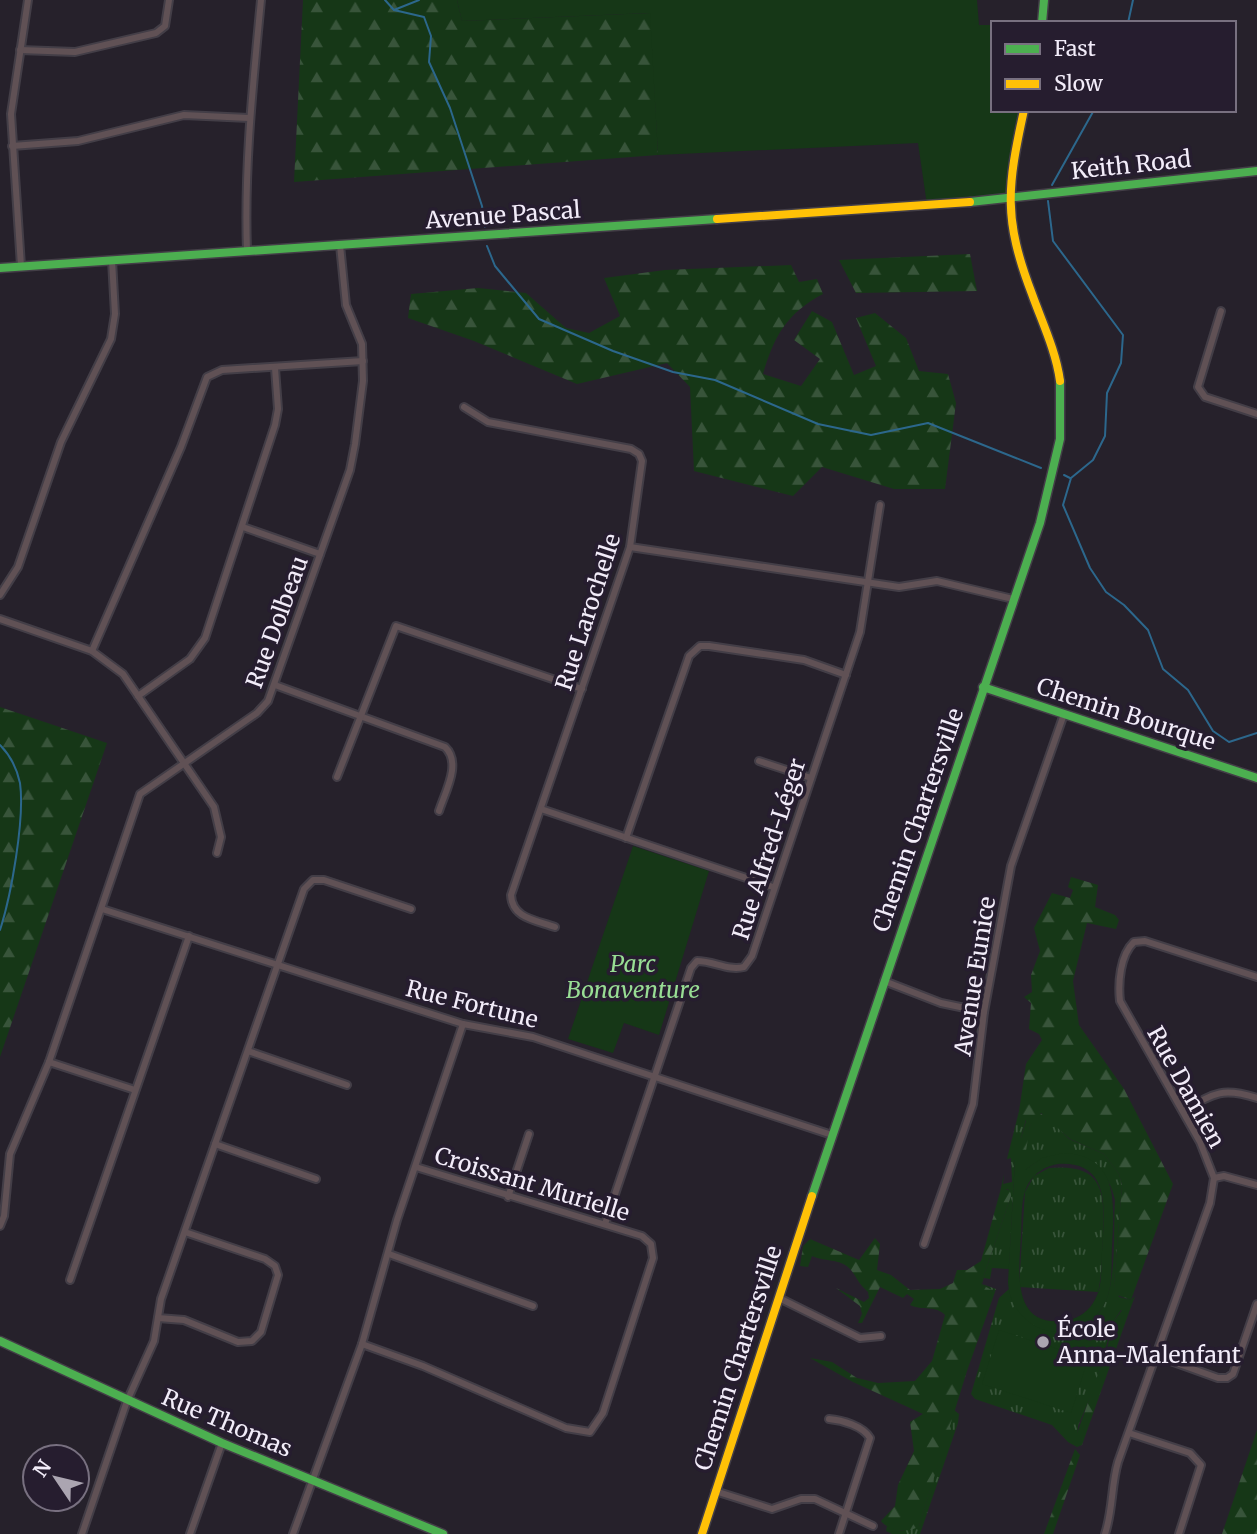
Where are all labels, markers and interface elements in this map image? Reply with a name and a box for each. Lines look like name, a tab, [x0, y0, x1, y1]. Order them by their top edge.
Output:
legend	[991, 21, 1236, 112]
text: Fast	[1054, 35, 1096, 62]
text: Slow	[1054, 70, 1103, 97]
street label: Keith Road	[1070, 144, 1192, 185]
street label: Avenue Pascal	[423, 195, 582, 234]
street label: Rue Larochelle	[549, 530, 627, 694]
street label: Rue Dolbeau	[239, 552, 314, 692]
street label: Chemin Bourque	[1033, 671, 1219, 756]
street label: Chemin Chartersville	[866, 704, 969, 935]
street label: Rue Alfred-Léger	[726, 755, 811, 943]
street label: Avenue Eunice	[947, 894, 1001, 1059]
park label: Parc Bonaventure	[566, 949, 700, 1004]
street label: Rue Fortune	[403, 973, 541, 1034]
street label: Rue Damien	[1141, 1021, 1232, 1153]
street label: Croissant Murielle	[431, 1140, 633, 1227]
street label: Chemin Chartersville	[687, 1242, 788, 1474]
place label: École Anna-Malenfant	[1056, 1314, 1241, 1369]
marker: École Anna-Malenfant	[1035, 1334, 1051, 1350]
street label: Rue Thomas	[158, 1382, 297, 1463]
north arrow	[21, 1443, 91, 1513]
text: N	[28, 1455, 56, 1481]

